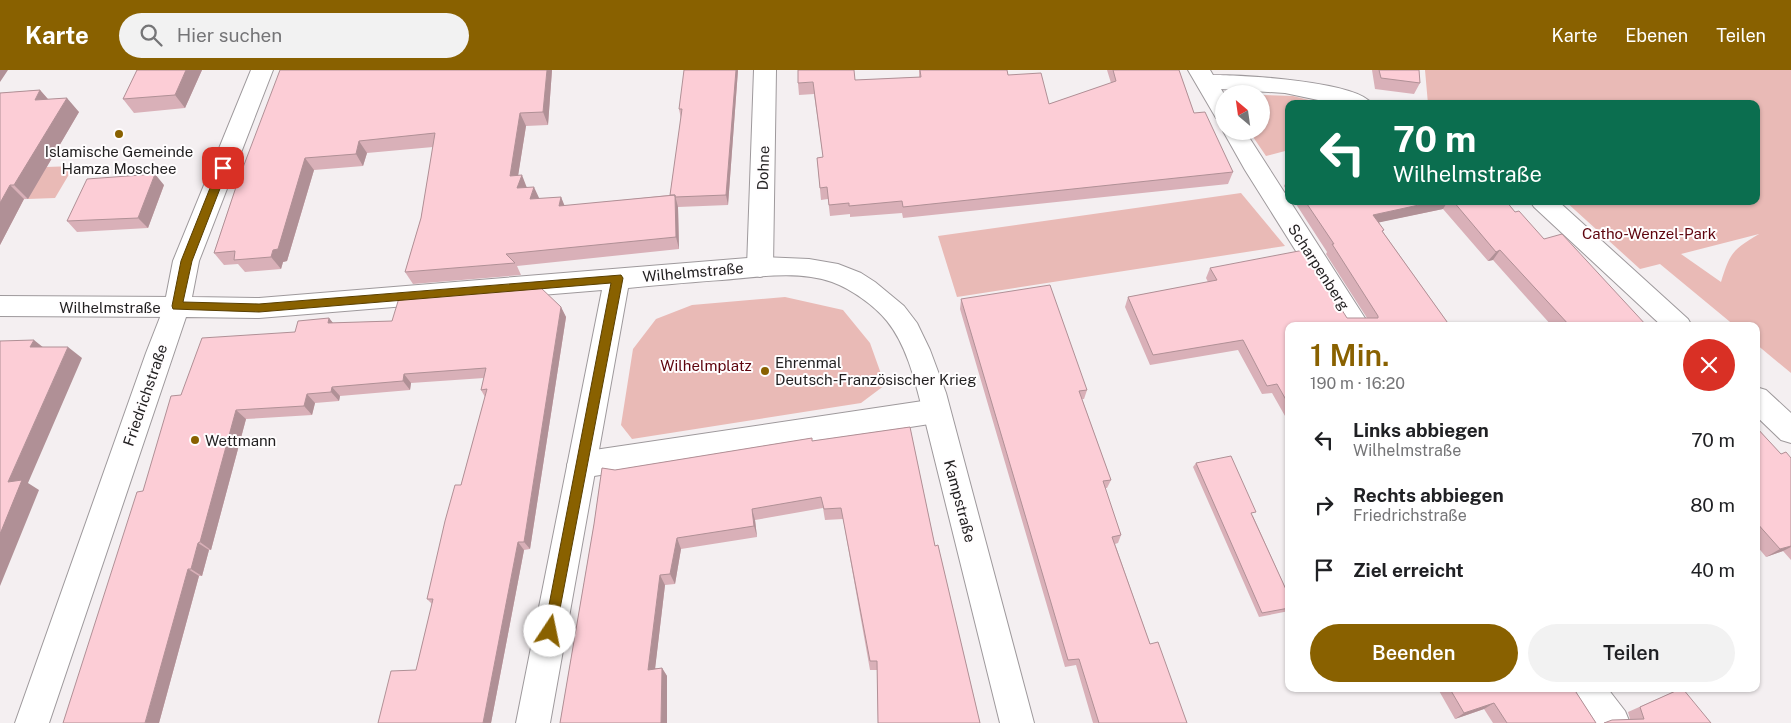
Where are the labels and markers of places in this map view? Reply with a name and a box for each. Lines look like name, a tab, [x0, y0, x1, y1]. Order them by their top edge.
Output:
marker: Islamische Gemeinde Hamza Moschee	[113, 128, 125, 140]
place label: Islamische Gemeinde Hamza Moschee	[45, 143, 193, 177]
pin	[202, 147, 244, 189]
place label: Ehrenmal Deutsch-Französischer Krieg	[775, 354, 977, 388]
marker: Ehrenmal Deutsch-Französischer Krieg	[759, 365, 771, 377]
place label: Wettmann	[205, 432, 276, 449]
marker: Wettmann	[189, 434, 201, 446]

